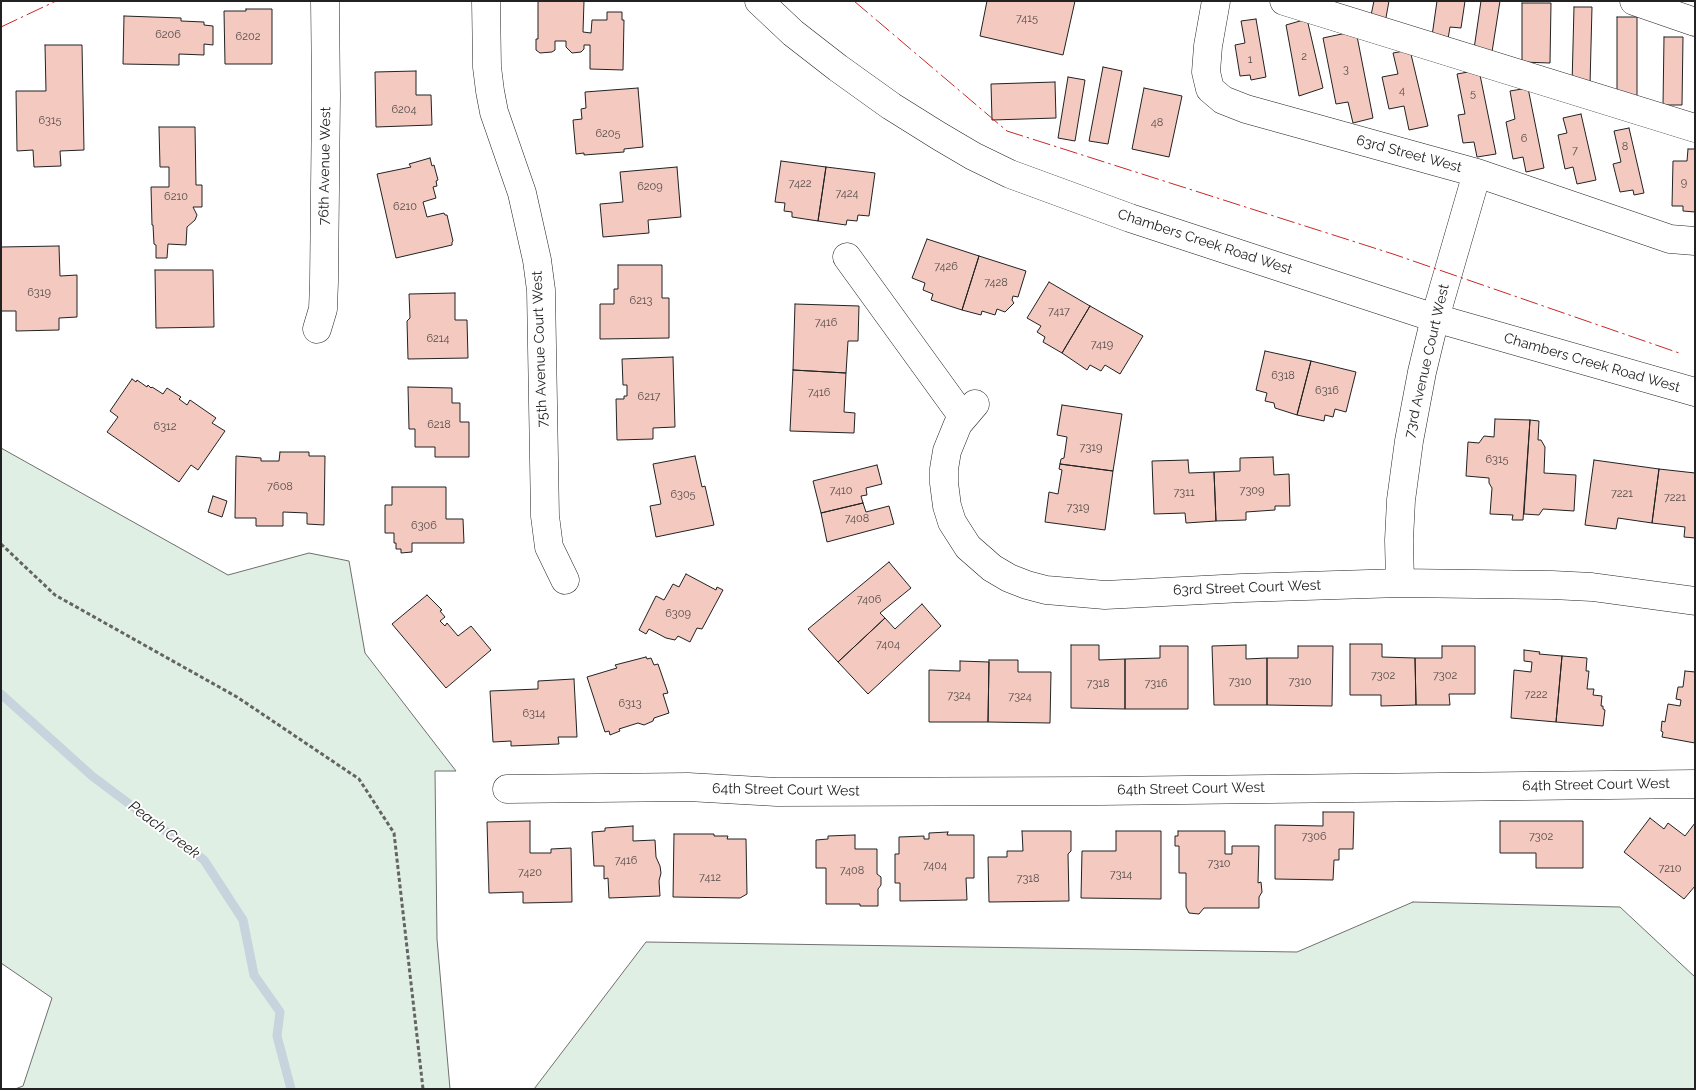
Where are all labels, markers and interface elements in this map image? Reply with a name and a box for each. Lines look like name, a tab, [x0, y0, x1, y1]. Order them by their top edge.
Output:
house number: 7415	[1016, 12, 1038, 26]
house number: 6206	[155, 28, 181, 42]
house number: 6202	[236, 30, 260, 44]
house number: 2	[1301, 50, 1307, 64]
house number: 1	[1248, 53, 1252, 67]
house number: 3	[1343, 63, 1349, 77]
house number: 4	[1399, 84, 1405, 98]
house number: 5	[1470, 87, 1476, 101]
house number: 6204	[391, 103, 417, 117]
street label: 76th Avenue West	[316, 107, 334, 225]
house number: 6315	[38, 114, 62, 128]
house number: 48	[1151, 116, 1163, 130]
house number: 6205	[595, 127, 621, 141]
street label: 63rd Street West	[1354, 132, 1464, 176]
house number: 6	[1521, 132, 1527, 146]
house number: 8	[1622, 140, 1628, 154]
house number: 7	[1572, 144, 1578, 158]
house number: 9	[1681, 176, 1687, 190]
house number: 7422	[789, 177, 811, 191]
house number: 6209	[637, 180, 663, 194]
house number: 7424	[835, 187, 859, 201]
house number: 6210	[164, 190, 188, 204]
house number: 6210	[393, 200, 417, 214]
street label: Chambers Creek Road West	[1116, 206, 1294, 278]
house number: 7426	[934, 260, 958, 274]
street label: 75th Avenue Court West	[529, 270, 551, 428]
house number: 7428	[984, 276, 1008, 290]
street label: 73rd Avenue Court West	[1401, 282, 1453, 440]
house number: 6319	[27, 286, 51, 300]
house number: 6213	[630, 294, 652, 308]
house number: 7417	[1048, 305, 1070, 319]
house number: 7416	[815, 316, 837, 330]
street label: Chambers Creek Road West	[1502, 330, 1682, 396]
house number: 6214	[426, 332, 450, 346]
house number: 7419	[1091, 338, 1113, 352]
house number: 6318	[1271, 369, 1295, 383]
house number: 6316	[1315, 384, 1339, 398]
house number: 7416	[808, 386, 830, 400]
house number: 6217	[638, 390, 660, 404]
house number: 6218	[427, 418, 451, 432]
house number: 6312	[154, 420, 176, 434]
house number: 7319	[1080, 441, 1102, 455]
house number: 6315	[1485, 453, 1509, 467]
house number: 7608	[267, 480, 293, 494]
house number: 7410	[830, 484, 852, 498]
house number: 7309	[1240, 484, 1264, 498]
house number: 7311	[1173, 486, 1195, 500]
house number: 7221	[1611, 487, 1633, 501]
house number: 6305	[670, 488, 696, 502]
house number: 7221	[1664, 491, 1686, 505]
house number: 7319	[1067, 501, 1089, 515]
house number: 7408	[845, 512, 869, 526]
house number: 6306	[411, 519, 437, 533]
street label: 63rd Street Court West	[1173, 577, 1321, 599]
house number: 7406	[857, 593, 881, 607]
house number: 6309	[665, 607, 691, 621]
house number: 7404	[876, 638, 900, 652]
house number: 7302	[1371, 669, 1395, 683]
house number: 7302	[1433, 669, 1457, 683]
house number: 7310	[1228, 675, 1252, 689]
house number: 7310	[1288, 675, 1312, 689]
house number: 7318	[1087, 677, 1109, 691]
house number: 7316	[1144, 677, 1168, 691]
house number: 7222	[1524, 688, 1548, 702]
house number: 7324	[947, 689, 971, 703]
house number: 7324	[1008, 690, 1032, 704]
house number: 6313	[618, 697, 642, 711]
house number: 6314	[522, 707, 546, 721]
street label: 64th Street Court West	[1522, 775, 1670, 795]
street label: 64th Street Court West	[1117, 779, 1265, 799]
street label: 64th Street Court West	[712, 780, 860, 800]
water label: Peach Creek	[125, 797, 203, 863]
house number: 7306	[1301, 830, 1327, 844]
house number: 7302	[1529, 830, 1553, 844]
house number: 7416	[615, 854, 637, 868]
house number: 7310	[1207, 857, 1231, 871]
house number: 7404	[923, 859, 947, 873]
house number: 7210	[1658, 862, 1682, 876]
house number: 7408	[840, 864, 864, 878]
house number: 7420	[518, 866, 542, 880]
house number: 7314	[1110, 868, 1132, 882]
house number: 7412	[699, 871, 721, 885]
house number: 7318	[1017, 872, 1039, 886]

